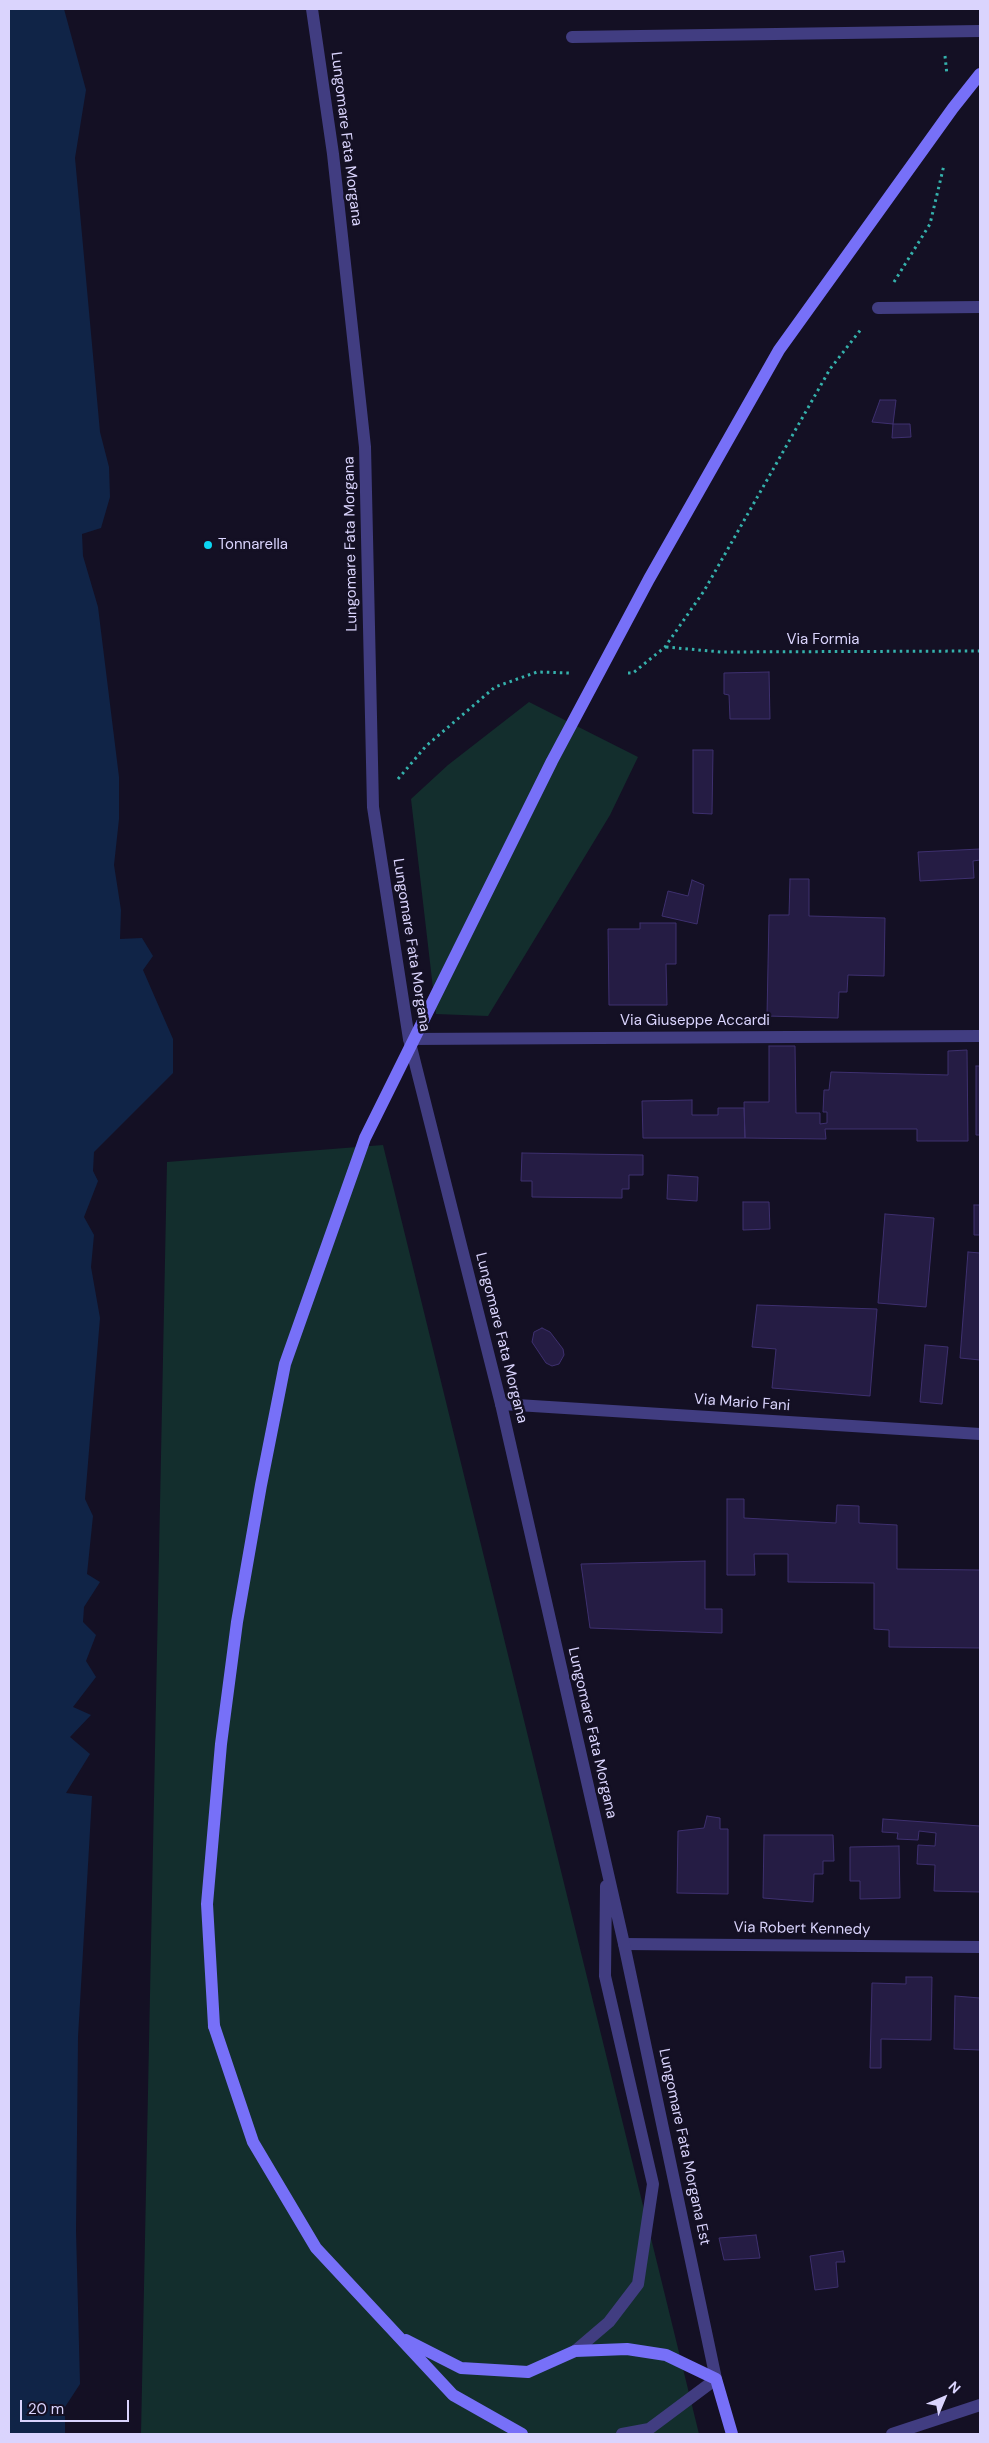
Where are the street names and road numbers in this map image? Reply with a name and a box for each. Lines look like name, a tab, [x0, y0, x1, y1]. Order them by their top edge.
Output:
street label: Lungomare Fata Morgana	[326, 51, 366, 227]
street label: Lungomare Fata Morgana	[340, 456, 362, 632]
street label: Via Formia	[786, 631, 860, 649]
street label: Lungomare Fata Morgana	[388, 857, 434, 1033]
street label: Via Giuseppe Accardi	[620, 1012, 770, 1030]
street label: Lungomare Fata Morgana	[471, 1251, 531, 1425]
street label: Via Mario Fani	[693, 1391, 791, 1415]
street label: Lungomare Fata Morgana	[564, 1646, 620, 1820]
street label: Via Robert Kennedy	[733, 1919, 871, 1939]
street label: Lungomare Fata Morgana Est	[654, 2047, 714, 2247]

